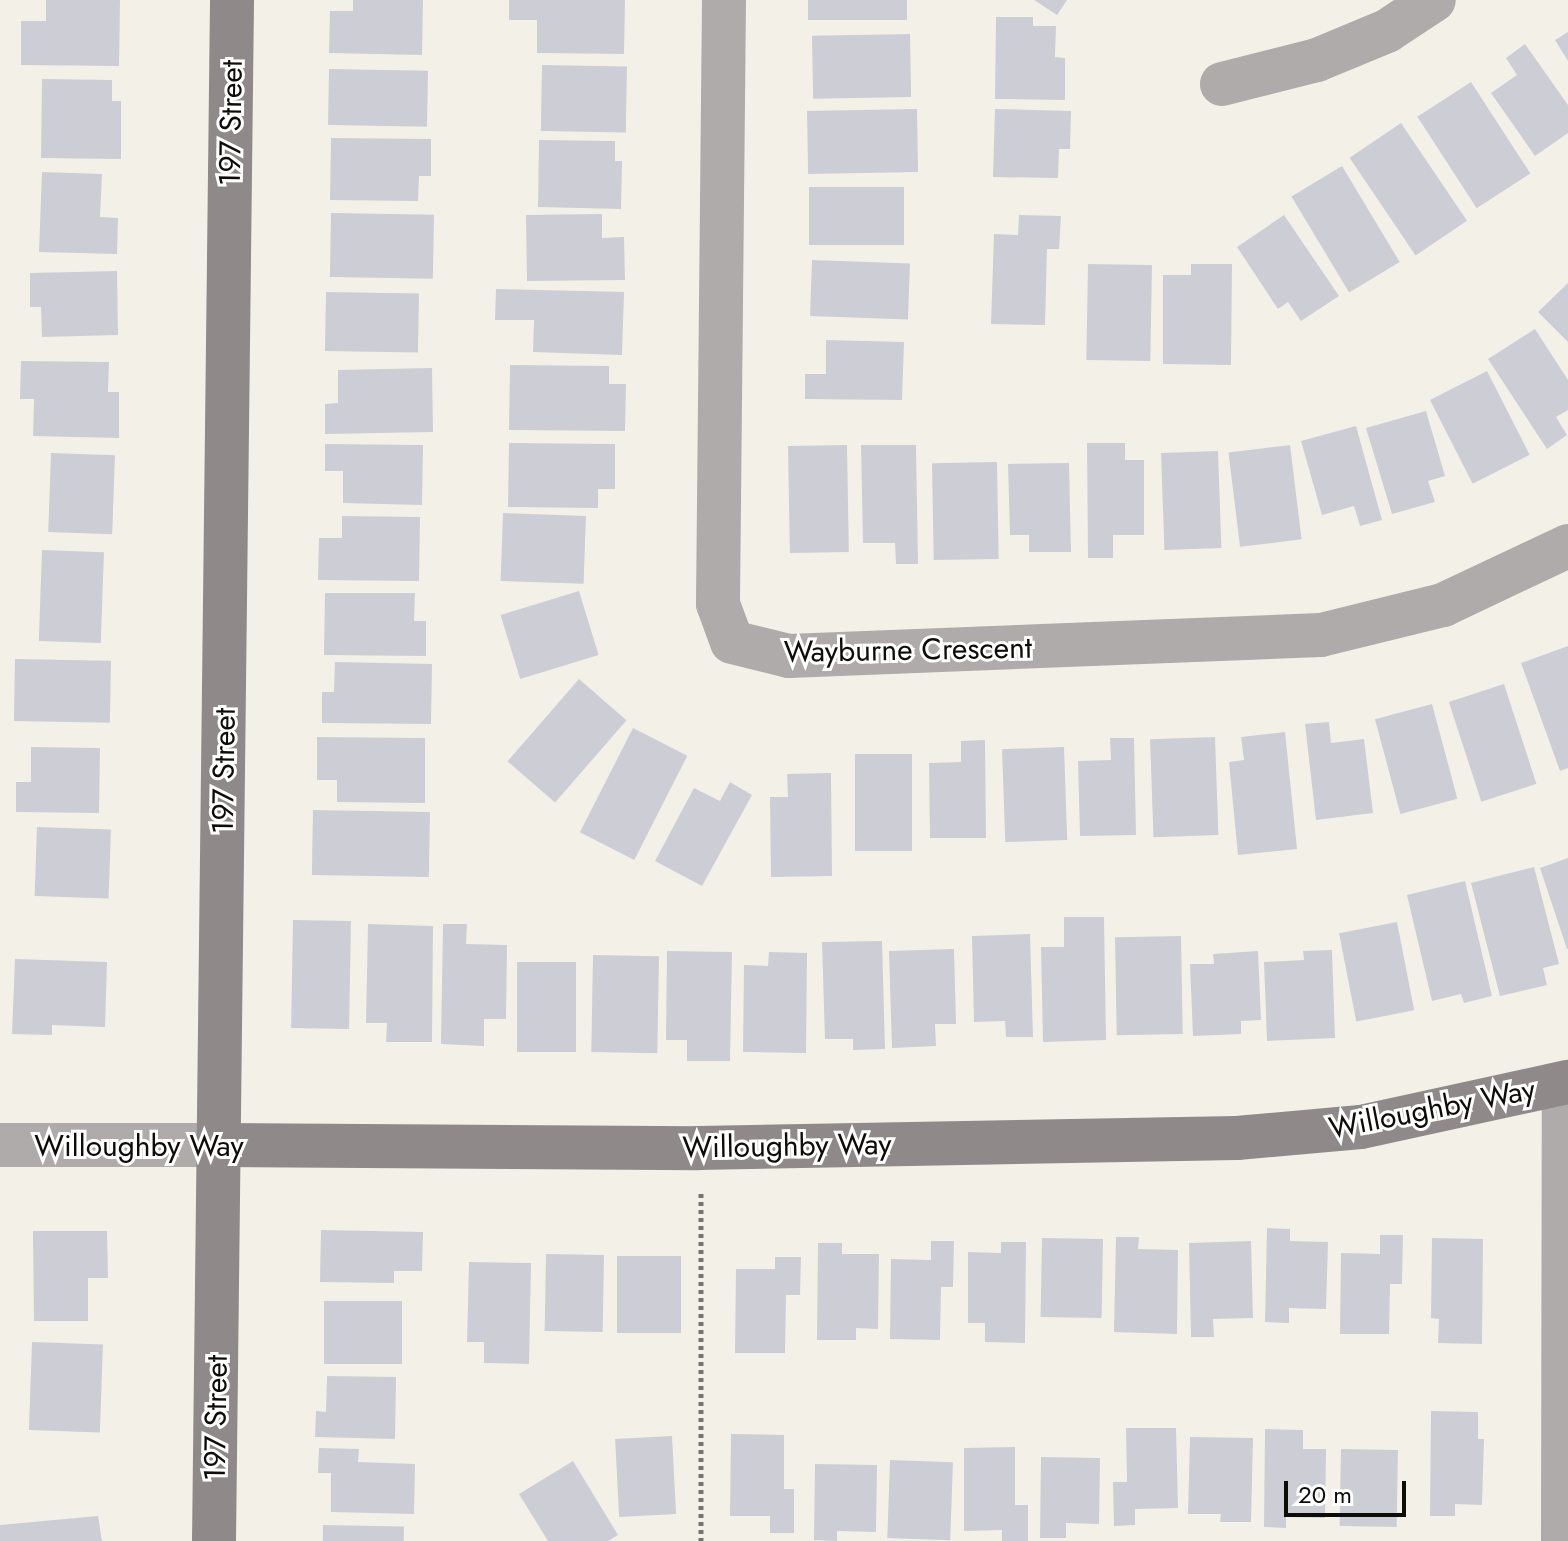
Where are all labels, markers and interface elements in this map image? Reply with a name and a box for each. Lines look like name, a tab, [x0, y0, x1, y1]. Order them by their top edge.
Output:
street label: 197 Street	[212, 60, 250, 186]
street label: Wayburne Crescent	[784, 630, 1032, 670]
street label: 197 Street	[205, 708, 243, 834]
street label: Willoughby Way	[1326, 1071, 1538, 1147]
street label: Willoughby Way	[682, 1126, 892, 1166]
street label: Willoughby Way	[34, 1128, 244, 1164]
street label: 197 Street	[197, 1355, 235, 1481]
scale bar	[1288, 1465, 1410, 1515]
text: 20 m	[1298, 1477, 1352, 1512]

